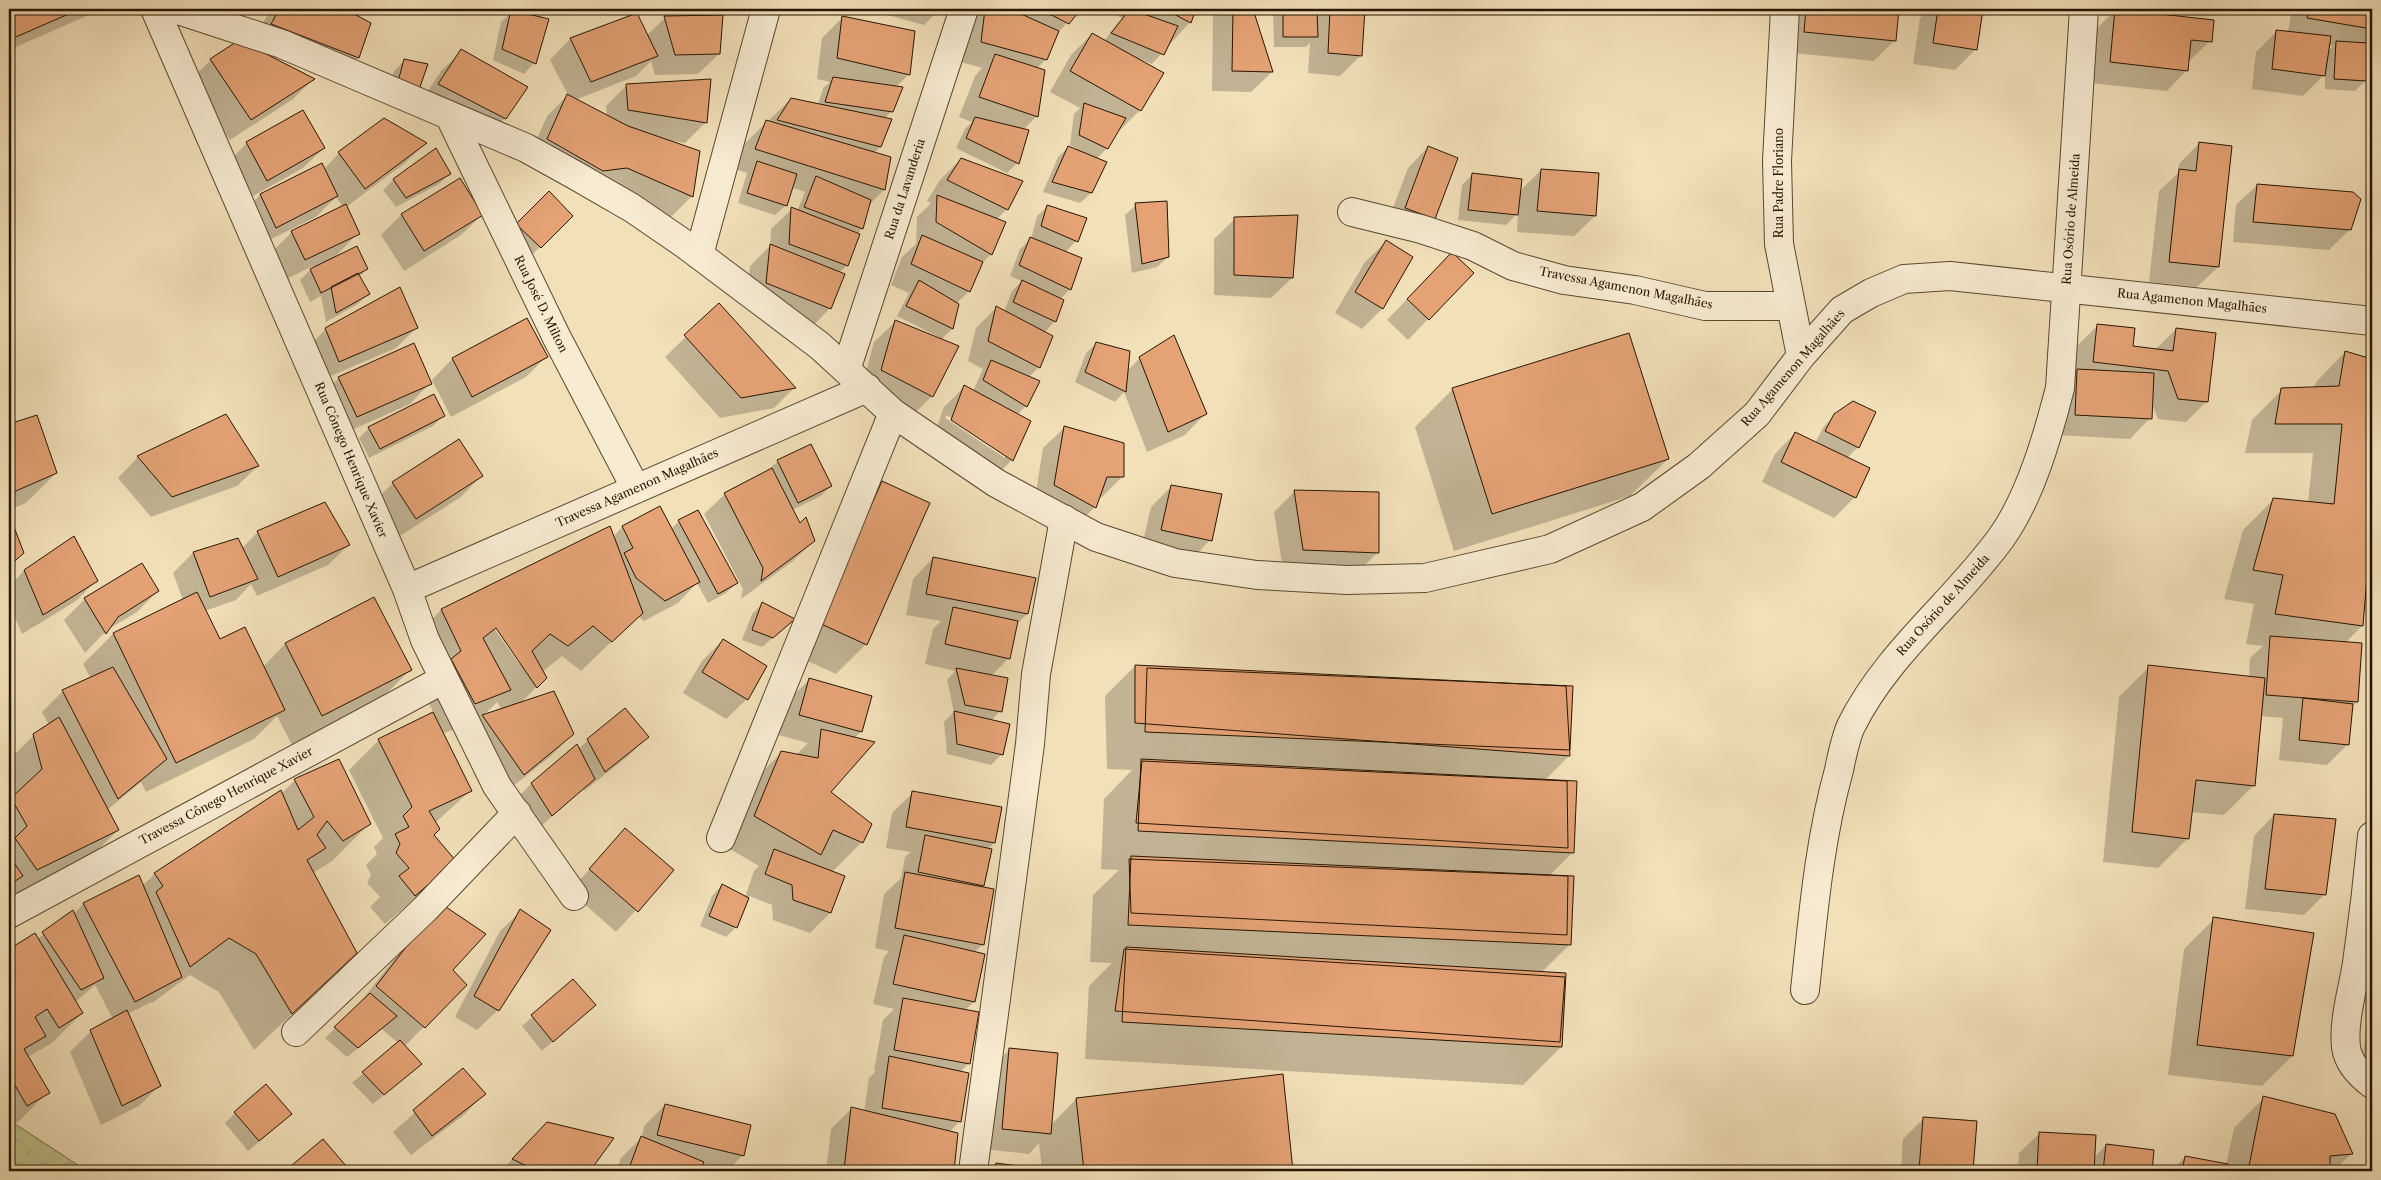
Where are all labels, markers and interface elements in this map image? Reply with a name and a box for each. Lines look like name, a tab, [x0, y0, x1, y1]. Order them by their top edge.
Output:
street label: Rua Padre Floriano	[1771, 128, 1786, 238]
street label: Rua da Lavanderia	[881, 136, 928, 241]
street label: Rua Osório de Almeida	[2058, 152, 2083, 285]
street label: Rua José D. Milton	[511, 253, 572, 355]
street label: Travessa Agamenon Magalhães	[1538, 263, 1714, 312]
street label: Rua Agamenon Magalhães	[2117, 285, 2268, 316]
street label: Rua Agamenon Magalhães	[1738, 306, 1848, 429]
street label: Rua Cônego Henrique Xavier	[312, 380, 391, 540]
street label: Travessa Agamenon Magalhães	[553, 445, 721, 530]
street label: Rua Osório de Almeida	[1893, 550, 1993, 659]
street label: Travessa Cônego Henrique Xavier	[136, 743, 315, 848]

